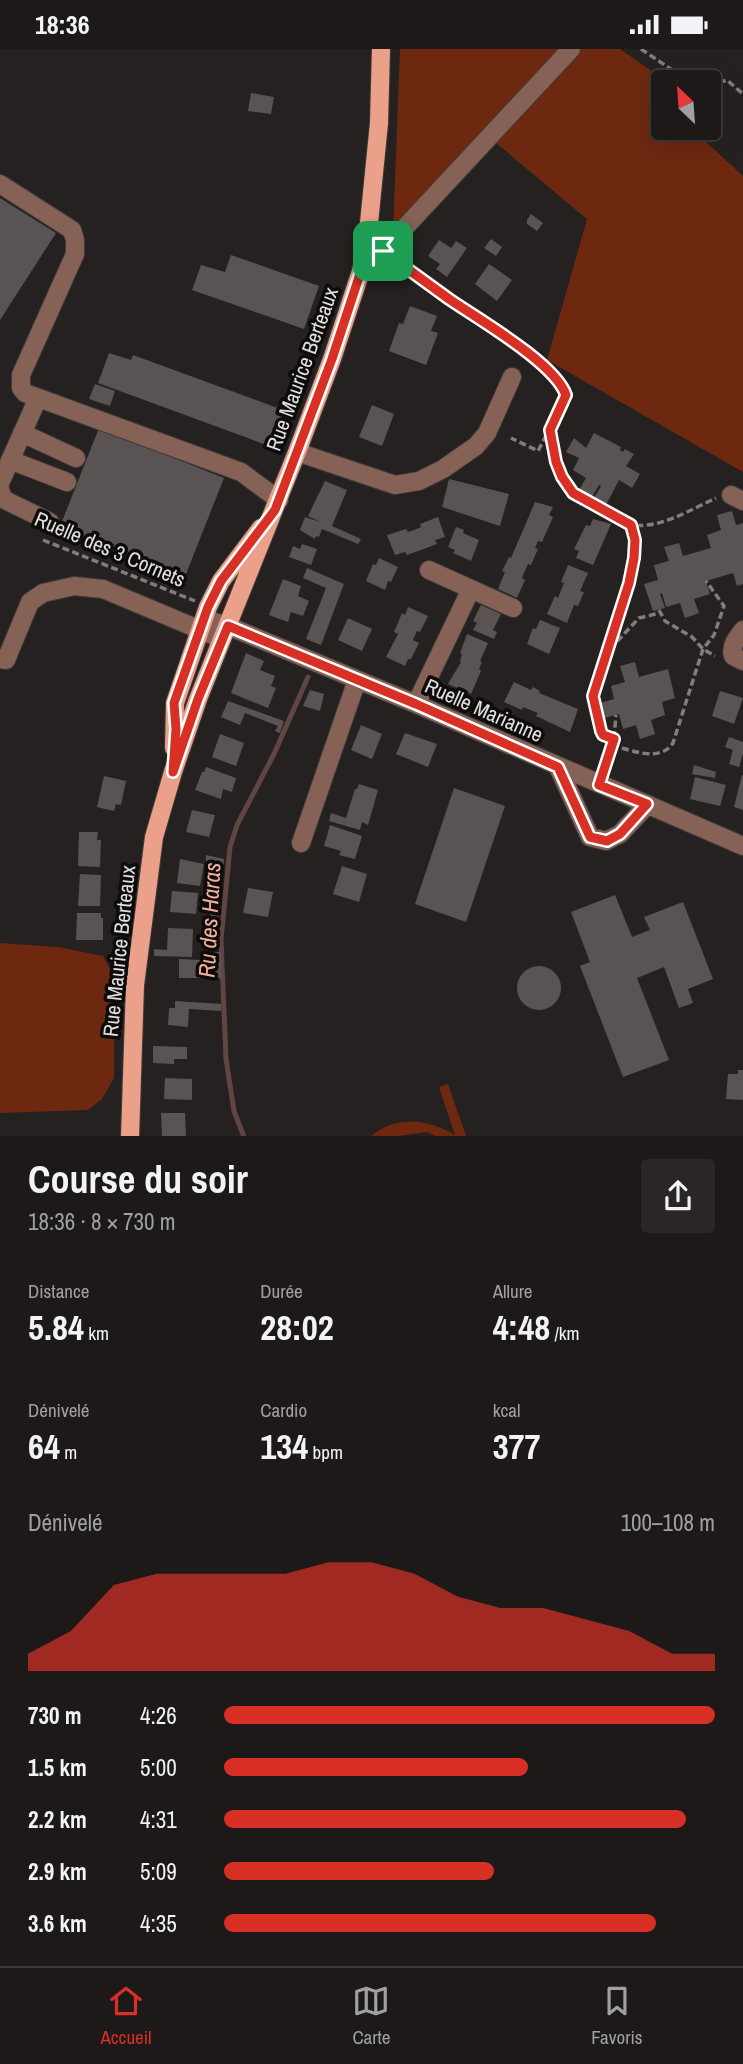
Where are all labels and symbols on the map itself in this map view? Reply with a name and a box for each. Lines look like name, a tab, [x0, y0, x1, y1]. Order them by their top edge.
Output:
north arrow	[651, 70, 721, 140]
pin	[353, 221, 413, 281]
street label: Rue Maurice Berteaux	[259, 283, 345, 455]
street label: Ruelle des 3 Cornets	[30, 504, 190, 594]
street label: Ruelle Marianne	[420, 671, 548, 749]
water label: Ru des Haras	[191, 862, 227, 978]
street label: Rue Maurice Berteaux	[96, 863, 142, 1038]

